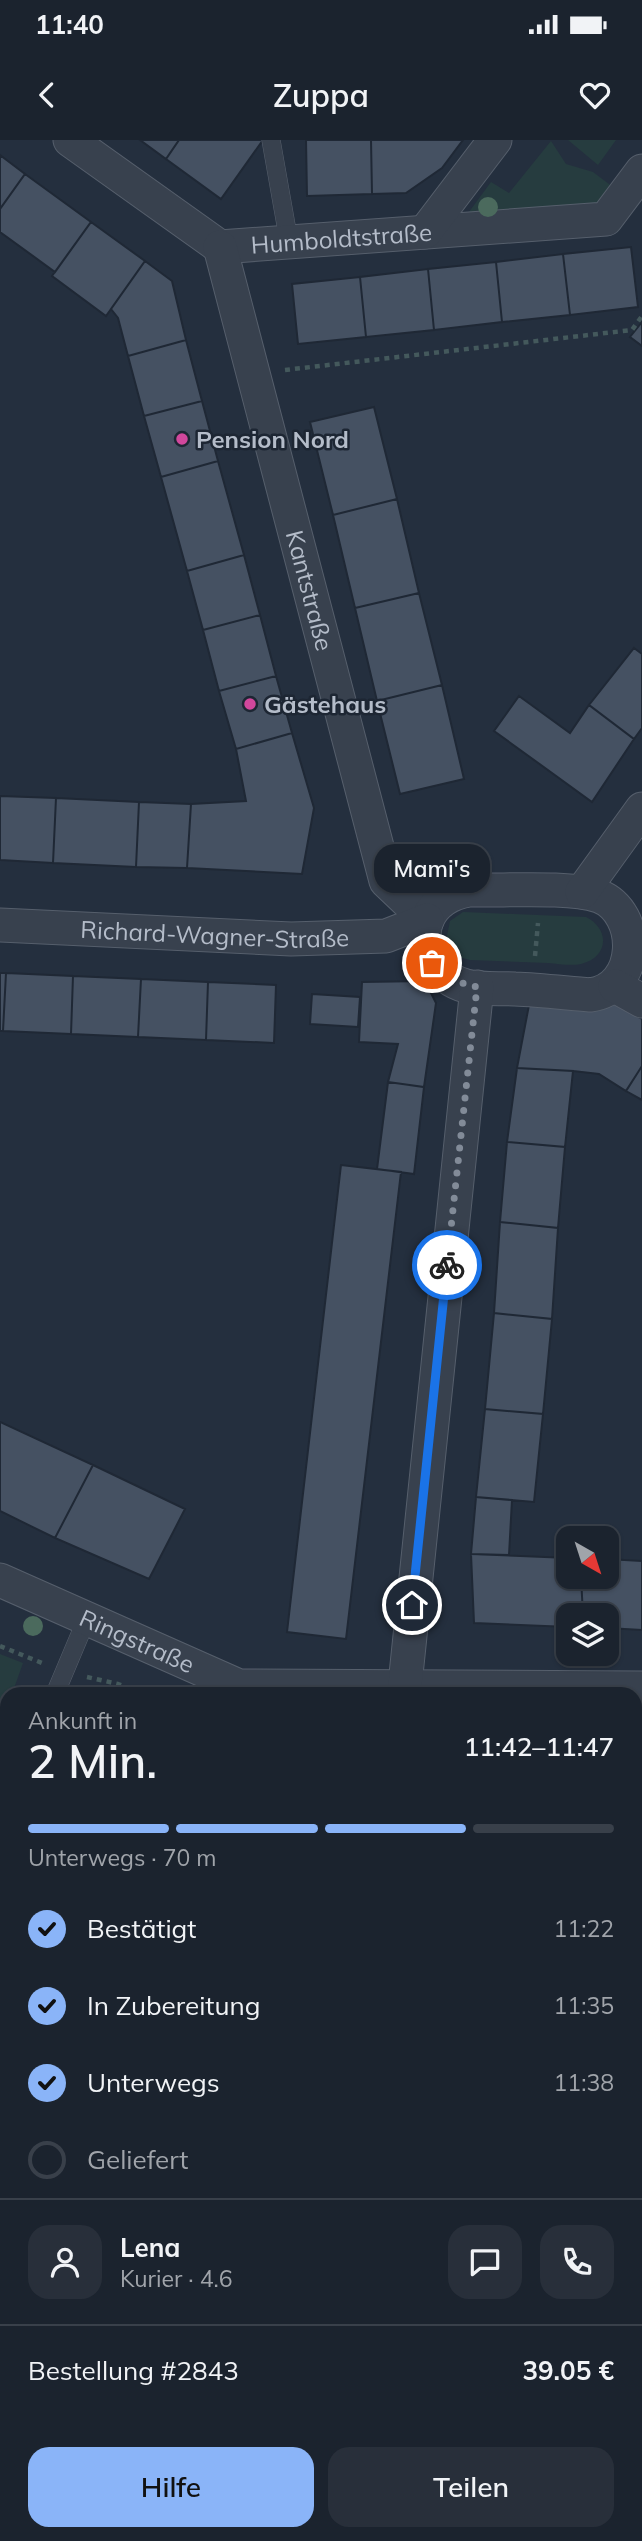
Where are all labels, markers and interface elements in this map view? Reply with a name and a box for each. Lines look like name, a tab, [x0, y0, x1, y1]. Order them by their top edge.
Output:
text: 11:40	[35, 8, 104, 41]
text: Zuppa	[273, 75, 369, 115]
icon: back	[28, 76, 66, 114]
icon: heart	[576, 76, 614, 114]
street label: Humboldtstraße	[250, 217, 433, 260]
place label: Pension Nord	[196, 424, 349, 454]
marker: Pension Nord	[174, 431, 190, 447]
street label: Kantstraße	[280, 527, 340, 654]
place label: Gästehaus	[264, 689, 386, 719]
marker: Gästehaus	[242, 696, 258, 712]
callout: Mami's	[374, 844, 490, 893]
text: Mami's	[394, 854, 470, 883]
street label: Richard-Wagner-Straße	[80, 914, 349, 954]
pin	[402, 933, 462, 993]
icon: bag	[413, 944, 451, 982]
courier	[412, 1230, 482, 1300]
icon: bike	[428, 1246, 466, 1284]
north arrow	[556, 1526, 620, 1589]
map controls	[556, 1526, 619, 1666]
pin	[382, 1575, 442, 1635]
icon: home	[393, 1586, 431, 1624]
street label: Ringstraße	[75, 1602, 199, 1679]
button: layers	[556, 1603, 619, 1666]
text: Ankunft in	[28, 1706, 137, 1735]
text: 11:42–11:47	[464, 1730, 614, 1763]
text: 2 Min.	[28, 1732, 157, 1790]
text: Unterwegs · 70 m	[28, 1843, 216, 1872]
icon: check	[28, 1910, 66, 1948]
text: Bestätigt	[87, 1912, 196, 1945]
text: 11:22	[554, 1914, 614, 1943]
icon: check	[28, 1987, 66, 2025]
text: In Zubereitung	[87, 1989, 260, 2022]
text: 11:35	[554, 1991, 614, 2020]
icon: check	[28, 2064, 66, 2102]
text: Unterwegs	[87, 2066, 220, 2099]
text: 11:38	[554, 2068, 614, 2097]
text: Geliefert	[87, 2143, 188, 2176]
button: person	[28, 2225, 102, 2299]
button: chat	[448, 2225, 522, 2299]
button: phone	[540, 2225, 614, 2299]
text: Lena	[120, 2231, 180, 2264]
text: Kurier · 4.6	[120, 2264, 232, 2293]
text: Bestellung #2843	[28, 2354, 239, 2387]
text: 39.05 €	[522, 2354, 614, 2387]
button: Hilfe	[28, 2447, 314, 2527]
button: Teilen	[328, 2447, 614, 2527]

